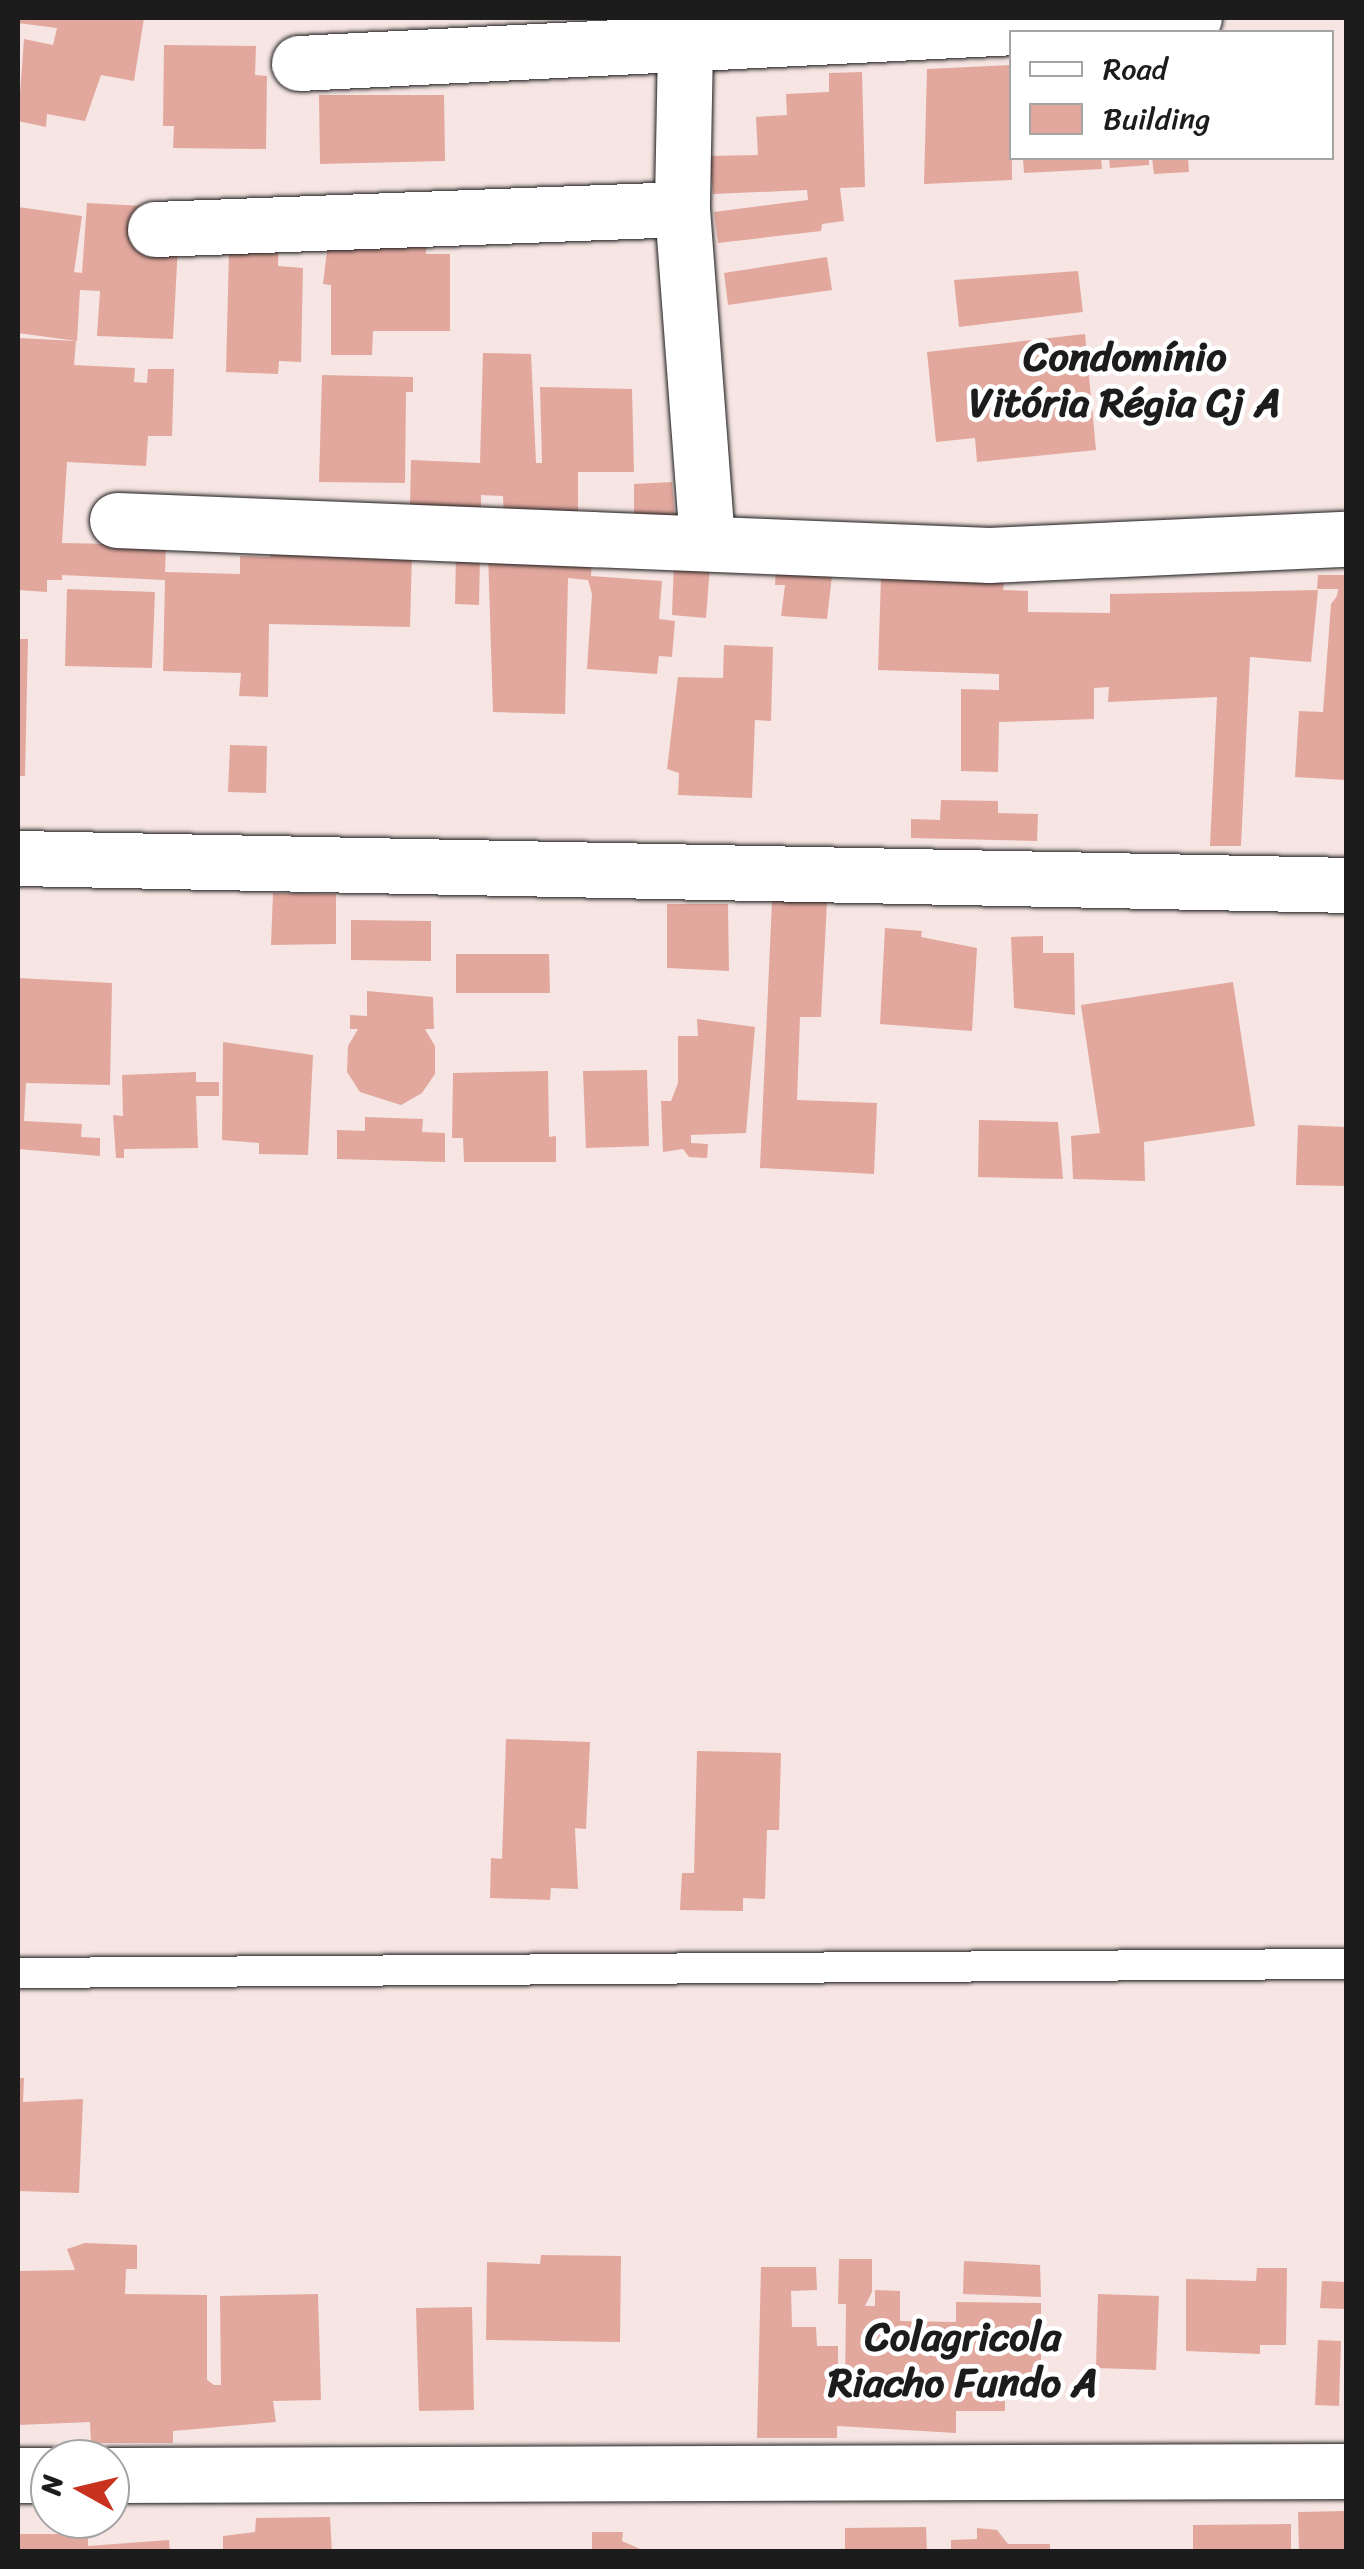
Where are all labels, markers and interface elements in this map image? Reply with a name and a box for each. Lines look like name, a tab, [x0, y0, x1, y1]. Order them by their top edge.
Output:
legend	[1009, 30, 1334, 160]
text: Road	[1103, 42, 1167, 96]
text: Building	[1103, 92, 1210, 146]
district label: Condomínio Vitória Régia Cj A	[969, 333, 1281, 427]
district label: Colagricola Riacho Fundo A	[828, 2313, 1098, 2407]
north arrow	[30, 2439, 130, 2539]
text: N	[26, 2472, 77, 2498]

